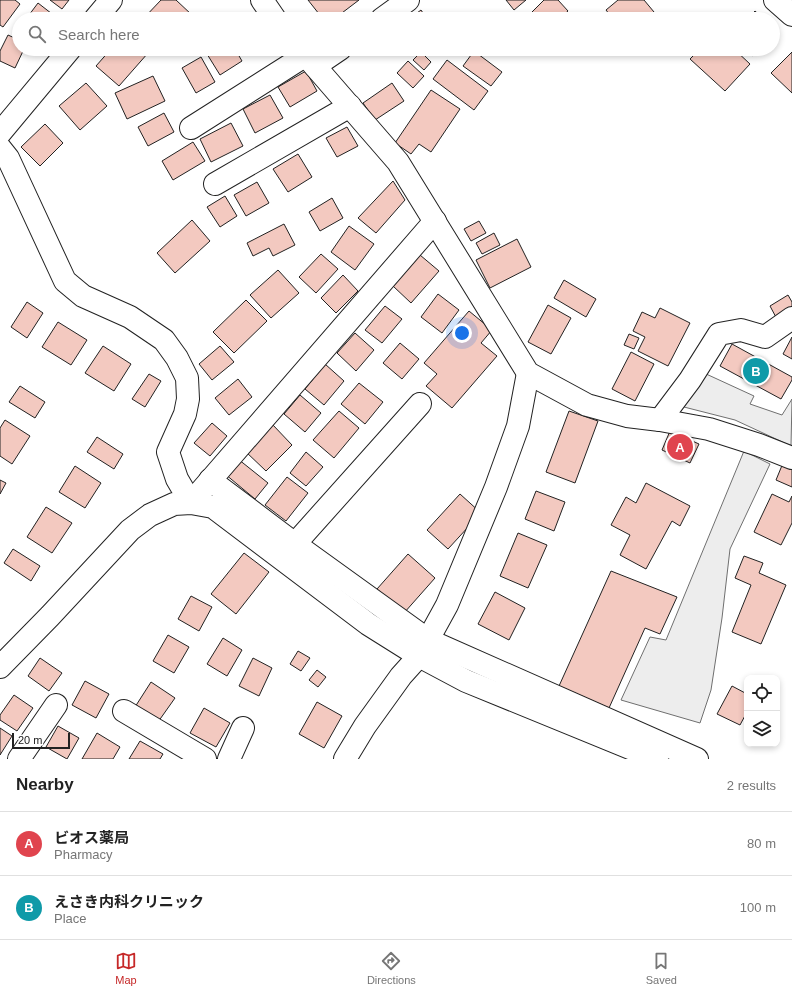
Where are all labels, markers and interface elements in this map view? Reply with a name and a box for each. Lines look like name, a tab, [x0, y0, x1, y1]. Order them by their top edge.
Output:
search box	[12, 12, 780, 56]
icon: search	[26, 23, 48, 45]
text: Search here	[58, 26, 140, 43]
your location	[452, 323, 472, 343]
pin: B	[743, 356, 769, 386]
pin: A	[667, 432, 693, 462]
map controls	[744, 675, 780, 747]
button: locate	[744, 675, 780, 711]
button: layers	[744, 711, 780, 747]
scale bar	[12, 731, 70, 750]
text: 20 m	[18, 734, 42, 746]
text: Nearby	[16, 775, 74, 794]
text: 2 results	[727, 778, 776, 793]
text: ビオス薬局	[54, 829, 129, 846]
text: A	[24, 836, 34, 851]
text: 80 m	[747, 836, 776, 851]
text: Pharmacy	[54, 847, 113, 862]
text: えさき内科クリニック	[54, 893, 204, 910]
text: B	[24, 900, 34, 915]
text: 100 m	[740, 900, 776, 915]
text: Place	[54, 911, 87, 926]
tab: Map	[115, 950, 137, 986]
tab: Directions	[367, 950, 416, 986]
tab: Saved	[646, 950, 677, 986]

